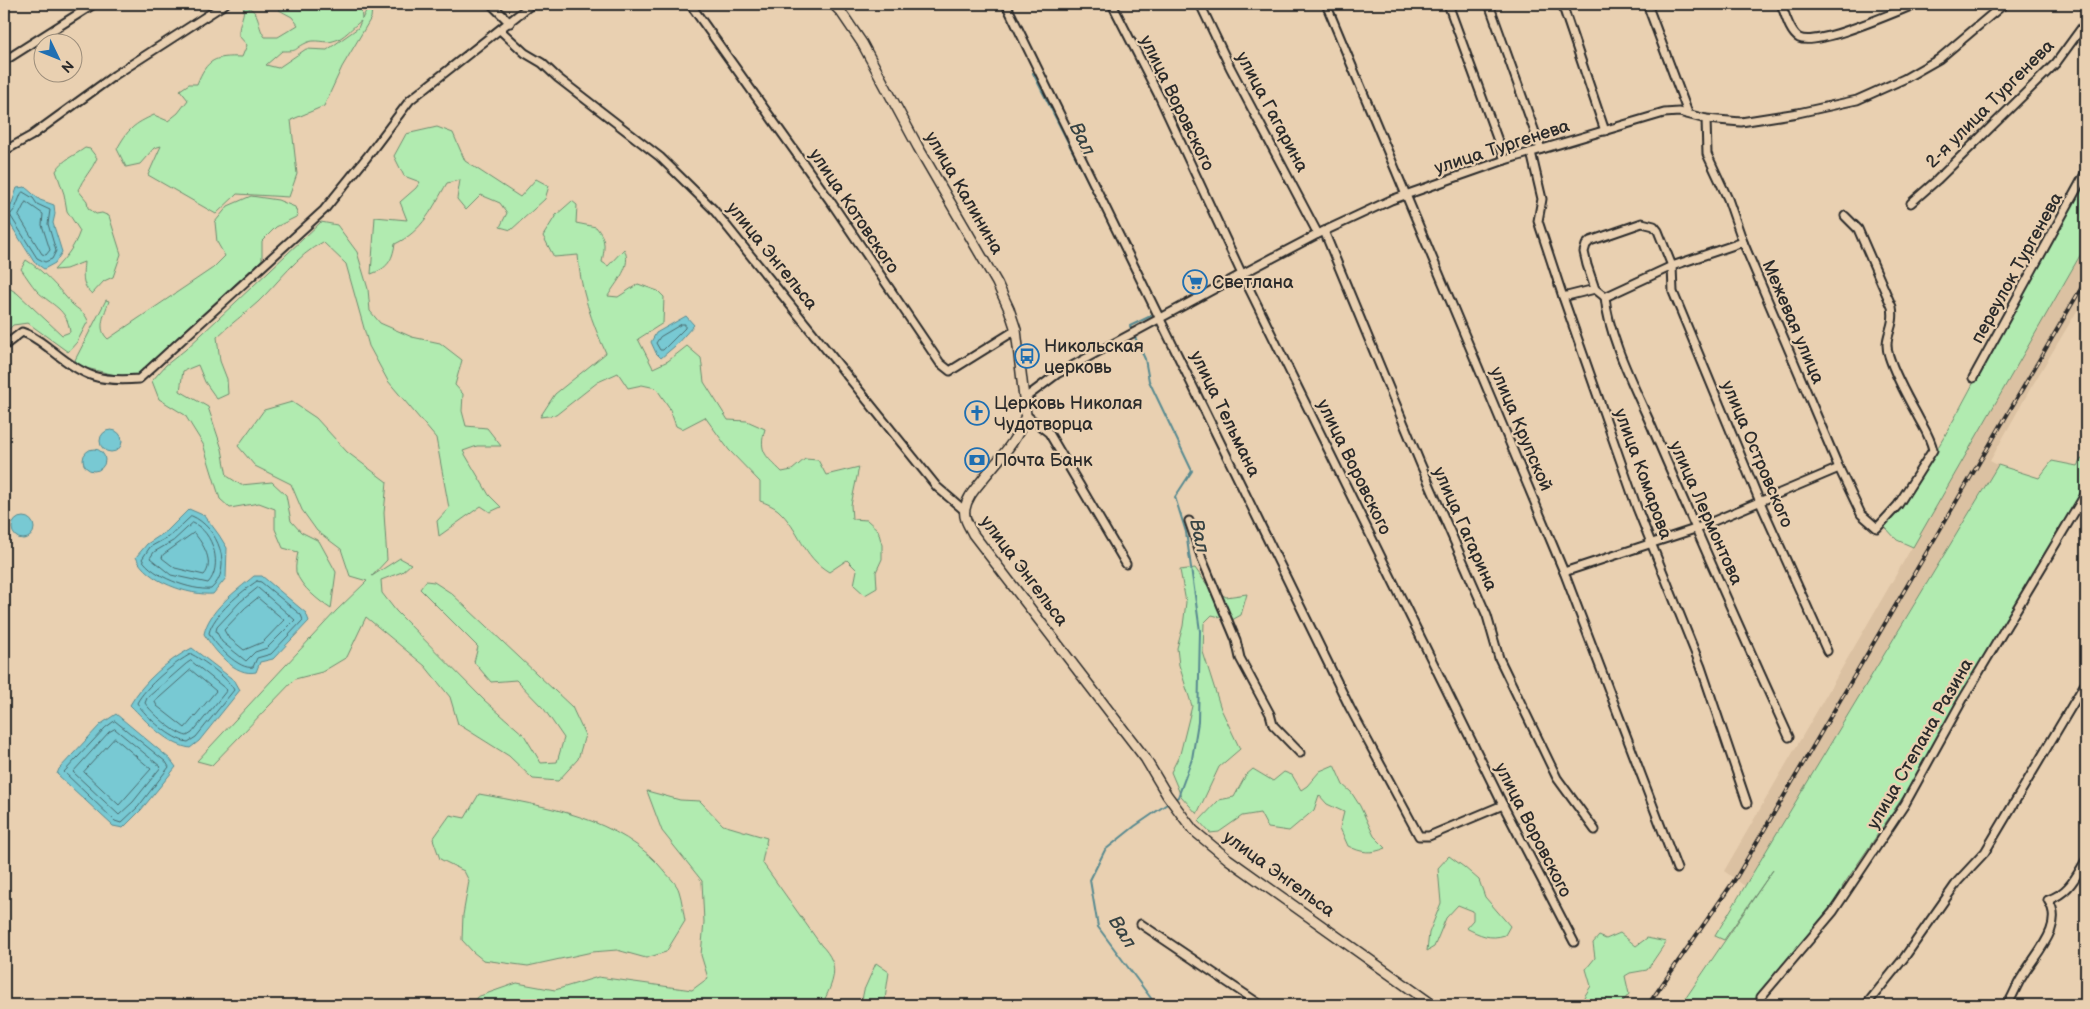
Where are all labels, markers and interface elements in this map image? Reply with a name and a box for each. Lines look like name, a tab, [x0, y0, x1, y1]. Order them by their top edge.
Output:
north arrow	[32, 32, 82, 82]
street label: улица Воровского	[1135, 32, 1219, 174]
street label: 2-я улица Тургенева	[1921, 35, 2059, 173]
street label: улица Гагарина	[1231, 48, 1313, 176]
text: N	[57, 57, 77, 76]
street label: улица Тургенева	[1432, 115, 1573, 179]
water label: Вал	[1064, 119, 1100, 160]
street label: улица Калинина	[920, 128, 1008, 258]
street label: улица Котовского	[805, 145, 903, 277]
street label: переулок Тургенева	[1967, 189, 2067, 347]
street label: улица Энгельса	[722, 198, 822, 314]
street label: Межевая улица	[1757, 257, 1829, 387]
supermarket icon: Светлана	[1182, 269, 1208, 295]
place label: Светлана	[1212, 272, 1294, 293]
place label: Никольская церковь	[1044, 336, 1144, 378]
bus stop icon: Никольская церковь	[1014, 343, 1040, 369]
street label: улица Тельмана	[1185, 348, 1265, 481]
street label: улица Крупской	[1485, 364, 1557, 494]
street label: улица Островского	[1717, 378, 1797, 530]
place label: Церковь Николая Чудотворца	[994, 393, 1143, 435]
street label: улица Воровского	[1312, 396, 1396, 538]
church icon: Церковь Николая Чудотворца	[964, 400, 990, 426]
street label: улица Комарова	[1610, 406, 1677, 543]
street label: улица Лермонтова	[1665, 438, 1747, 588]
bank icon: Почта Банк	[964, 447, 990, 473]
place label: Почта Банк	[994, 450, 1093, 471]
street label: улица Гагарина	[1428, 464, 1502, 595]
street label: улица Энгельса	[976, 512, 1073, 631]
water label: Вал	[1184, 517, 1214, 555]
street label: улица Степана Разина	[1863, 655, 1978, 833]
street label: улица Воровского	[1490, 759, 1576, 901]
street label: улица Энгельса	[1219, 826, 1339, 922]
water label: Вал	[1103, 911, 1141, 953]

